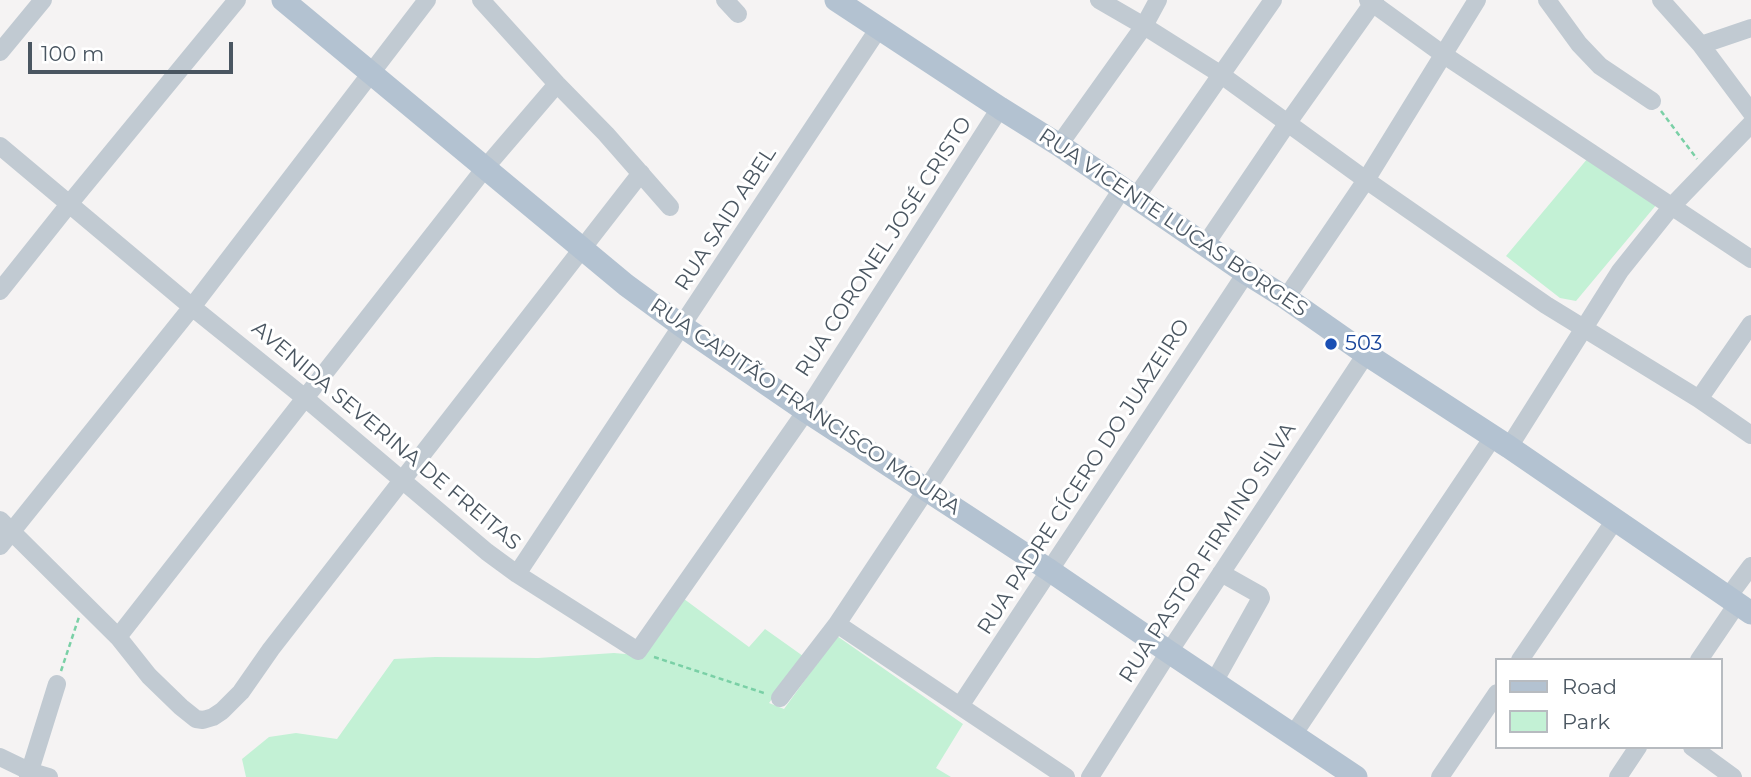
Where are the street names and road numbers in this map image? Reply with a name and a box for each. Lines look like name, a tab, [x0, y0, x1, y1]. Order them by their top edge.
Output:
street label: RUA CORONEL JOSÉ CRISTO	[790, 112, 978, 382]
street label: RUA VICENTE LUCAS BORGES	[1034, 123, 1312, 323]
street label: RUA SAID ABEL	[670, 142, 782, 296]
street label: RUA CAPITÃO FRANCISCO MOURA	[645, 293, 965, 521]
street label: RUA PADRE CÍCERO DO JUAZEIRO	[972, 315, 1196, 639]
street label: AVENIDA SEVERINA DE FREITAS	[246, 316, 526, 556]
street label: RUA PASTOR FIRMINO SILVA	[1114, 418, 1302, 688]

